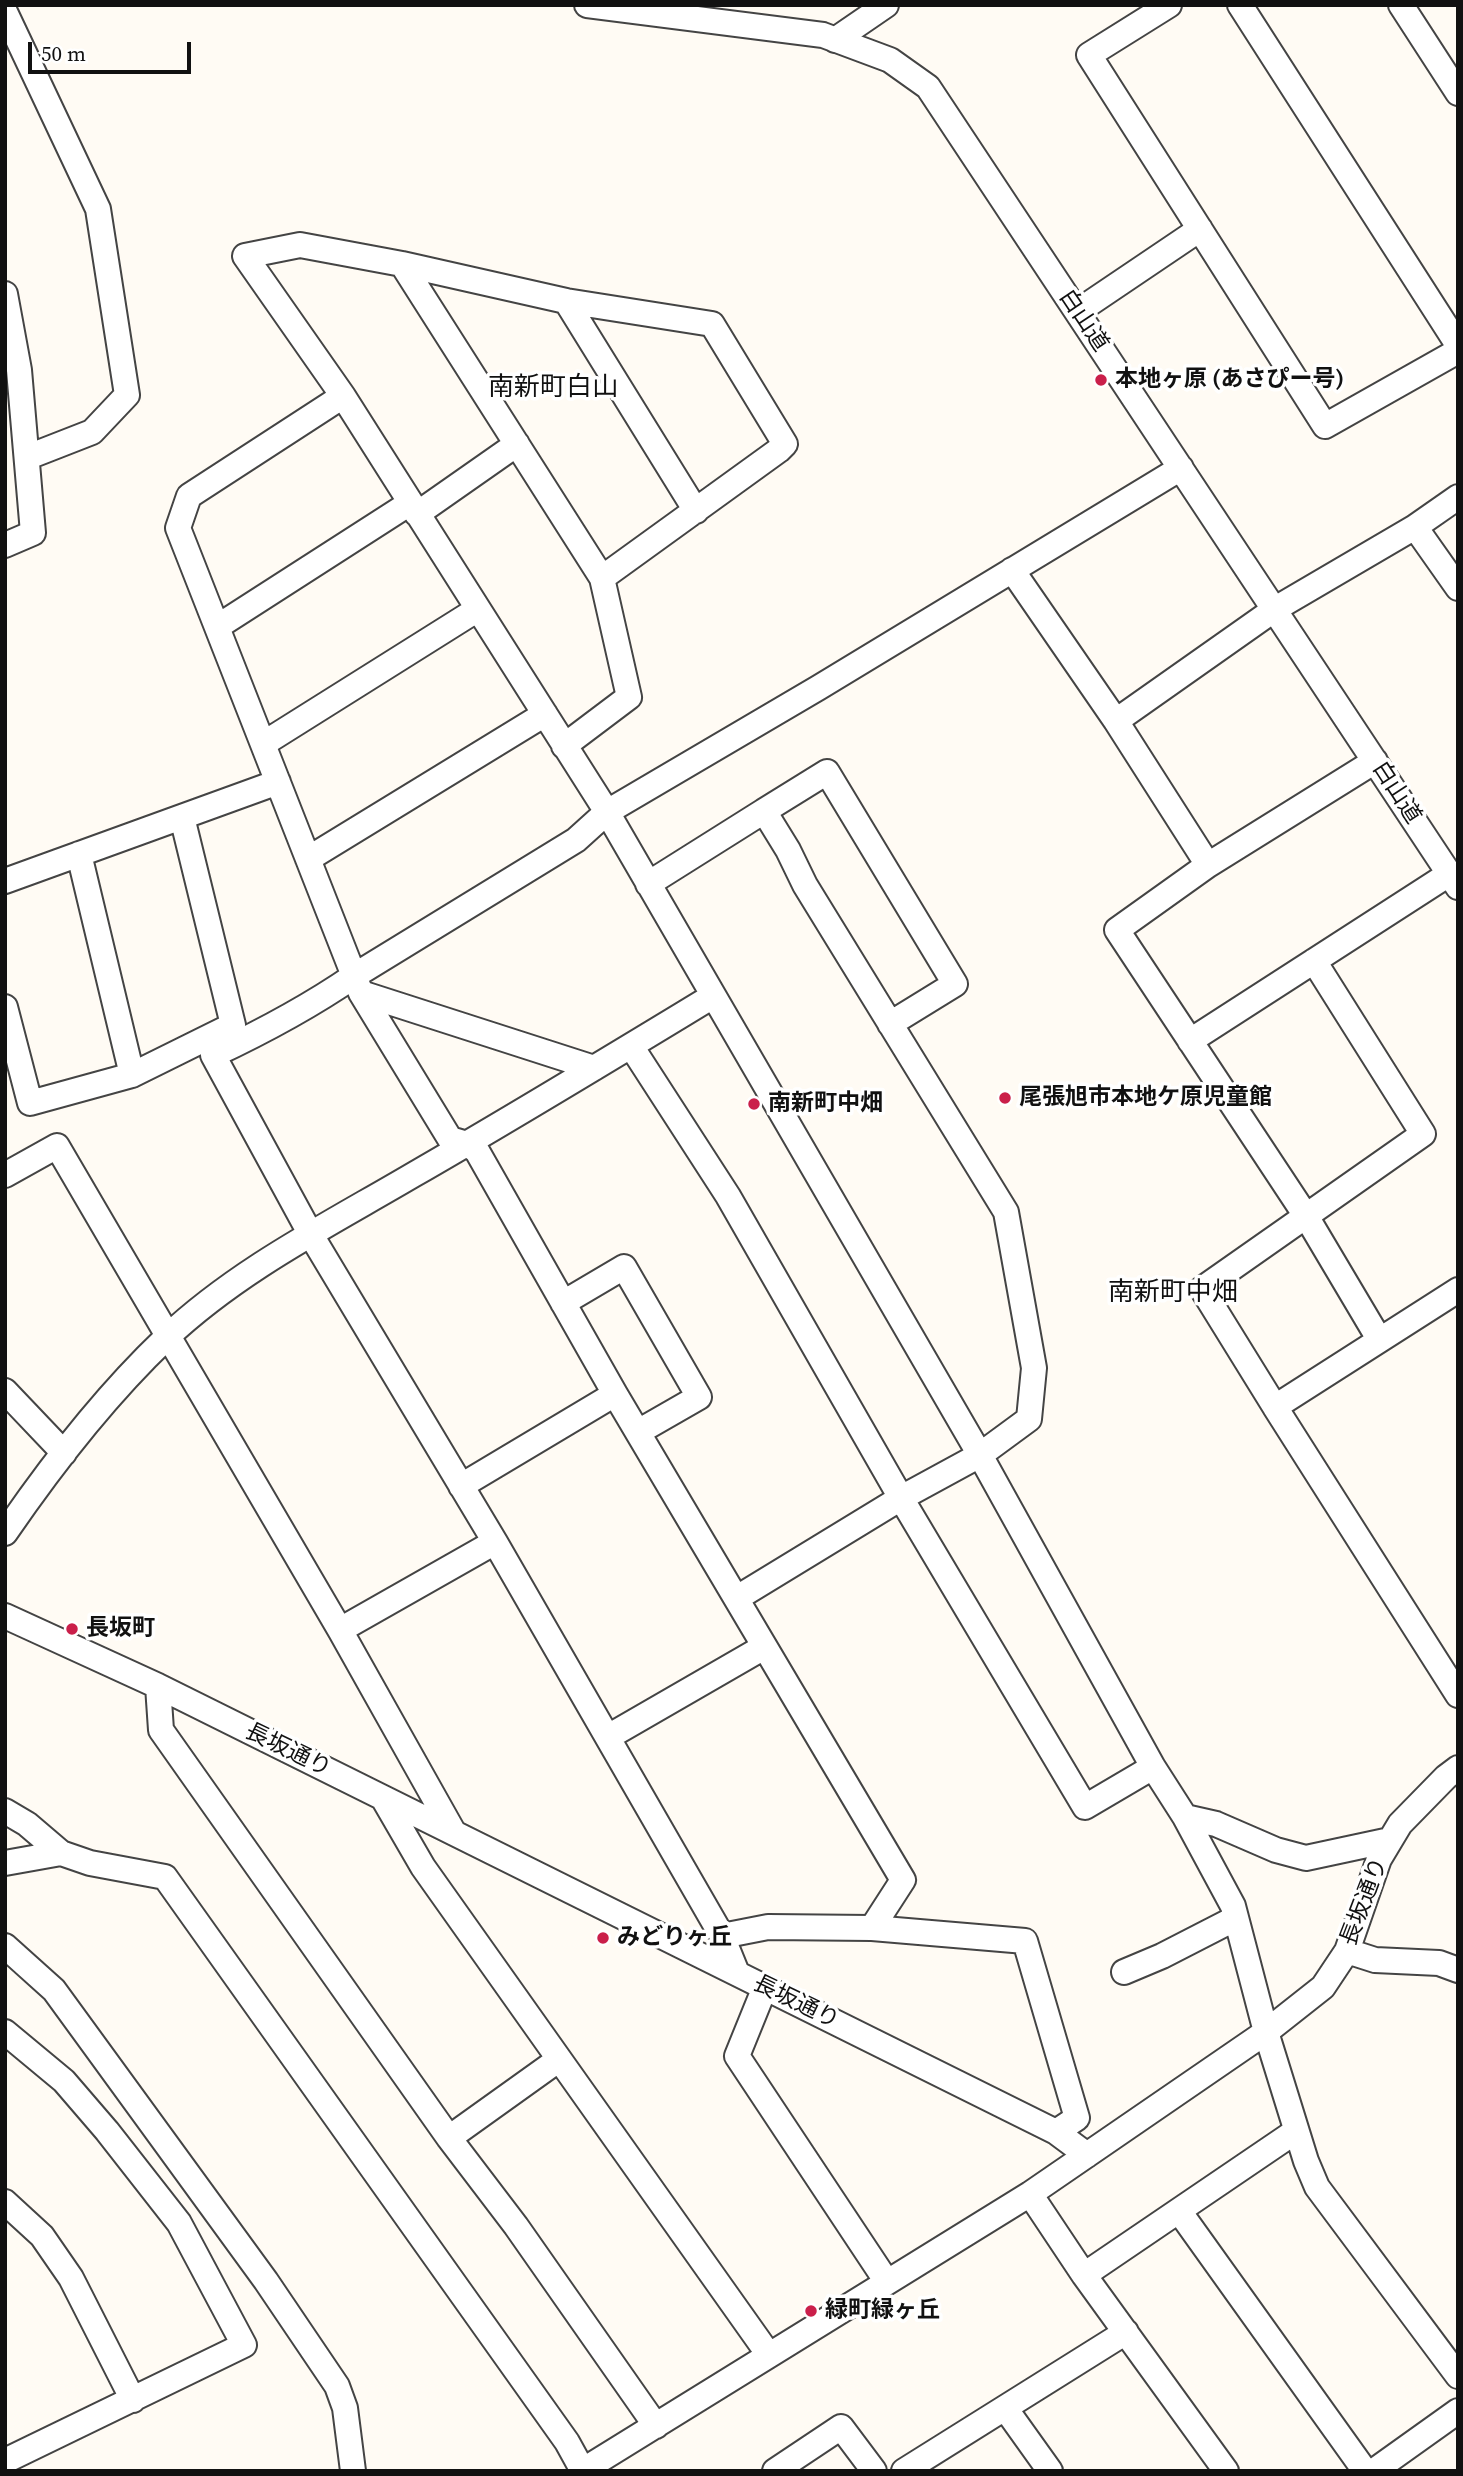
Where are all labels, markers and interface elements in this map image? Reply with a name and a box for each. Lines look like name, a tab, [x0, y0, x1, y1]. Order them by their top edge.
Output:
scale bar	[32, 28, 194, 72]
text: 50 m	[41, 39, 86, 68]
street label: 白山道	[1052, 285, 1114, 357]
place label: 本地ヶ原 (あさぴー号)	[1115, 366, 1344, 394]
district label: 南新町白山	[488, 372, 618, 404]
marker: 本地ヶ原 (あさぴー号)	[1093, 372, 1109, 388]
street label: 白山道	[1366, 757, 1426, 829]
place label: 尾張旭市本地ケ原児童館	[1019, 1084, 1272, 1112]
place label: 南新町中畑	[768, 1090, 883, 1118]
marker: 尾張旭市本地ケ原児童館	[997, 1090, 1013, 1106]
marker: 南新町中畑	[746, 1096, 762, 1112]
district label: 南新町中畑	[1108, 1277, 1238, 1309]
place label: 長坂町	[86, 1615, 155, 1643]
marker: 長坂町	[64, 1621, 80, 1637]
street label: 長坂通り	[241, 1718, 335, 1784]
street label: 長坂通り	[1336, 1854, 1394, 1950]
place label: みどりヶ丘	[617, 1924, 732, 1952]
marker: みどりヶ丘	[595, 1930, 611, 1946]
street label: 長坂通り	[749, 1970, 843, 2036]
place label: 緑町緑ヶ丘	[825, 2297, 940, 2325]
marker: 緑町緑ヶ丘	[803, 2303, 819, 2319]

